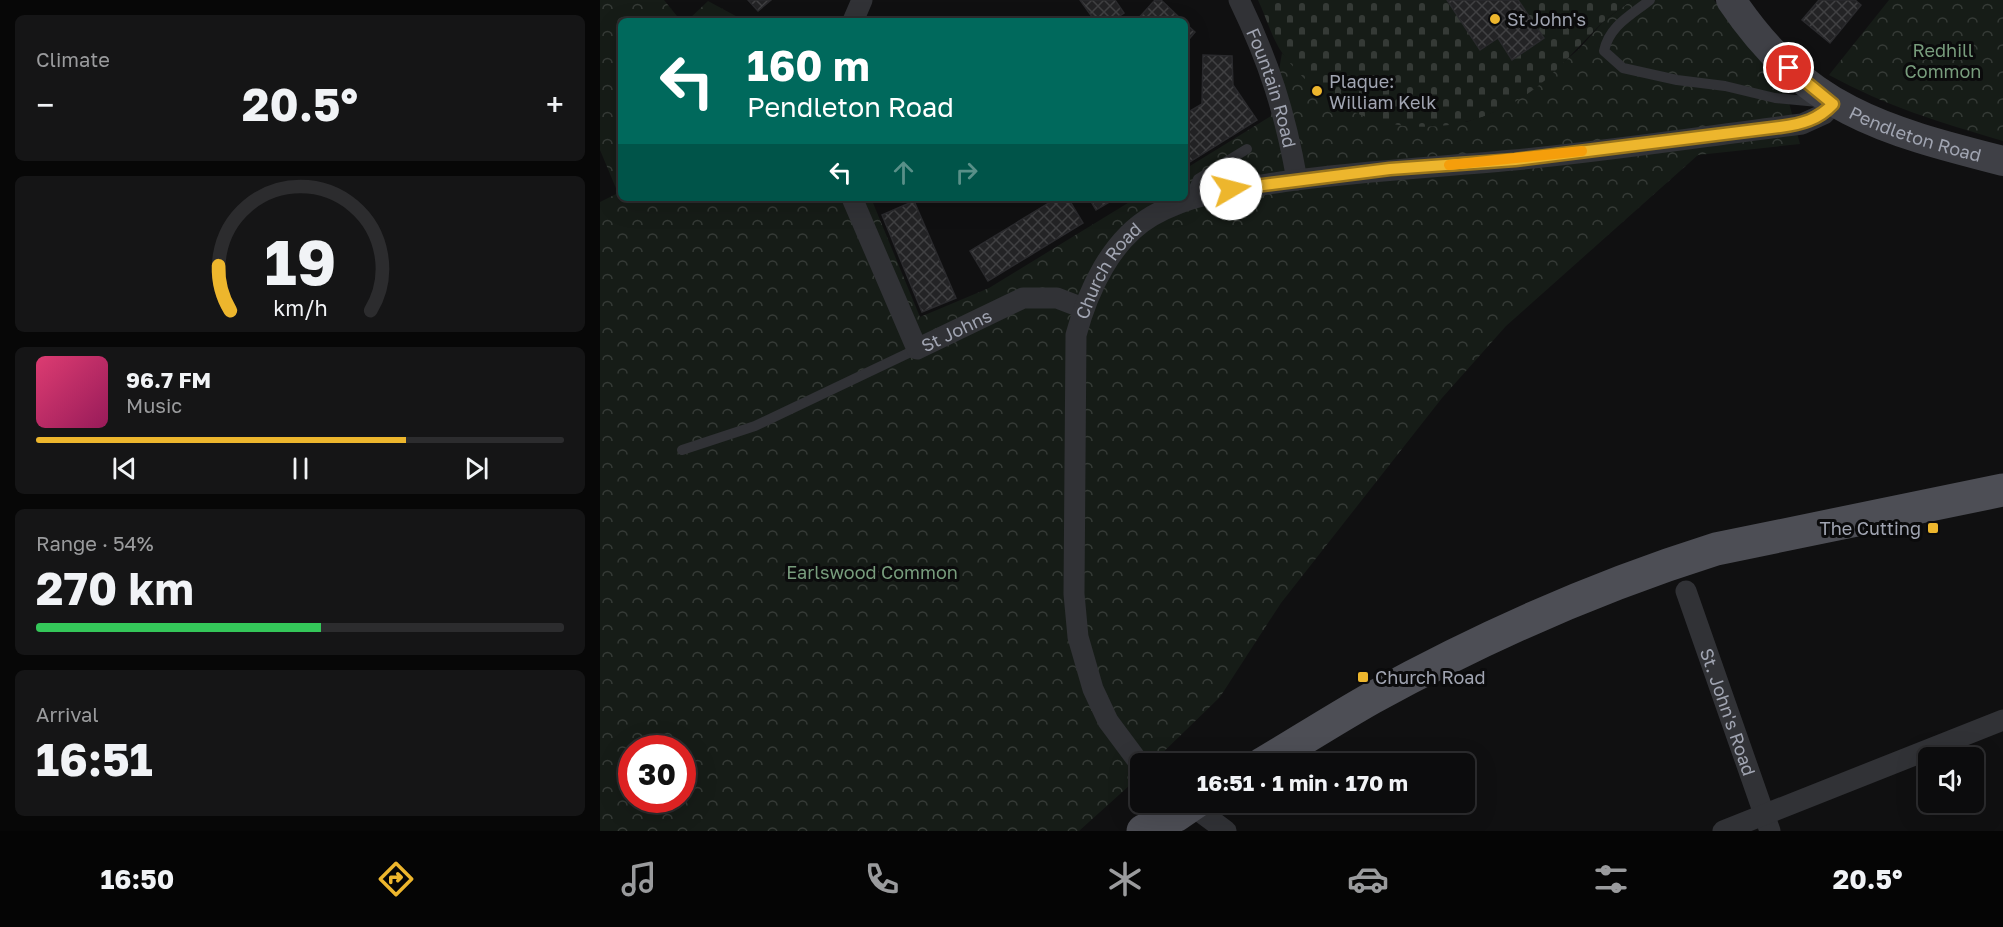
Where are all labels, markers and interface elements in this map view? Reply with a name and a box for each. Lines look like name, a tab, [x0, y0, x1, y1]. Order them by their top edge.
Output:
place label: St John's	[1507, 8, 1586, 30]
marker: St John's	[1488, 12, 1502, 26]
street label: Fountain Road	[1242, 24, 1301, 150]
park label: Redhill Common	[1905, 39, 1981, 82]
text: 160 m	[747, 40, 870, 90]
icon: left	[648, 42, 726, 120]
pin	[1763, 42, 1814, 93]
text: Climate	[36, 47, 110, 71]
icon: arrive	[1772, 51, 1805, 84]
place label: Plaque: William Kelk	[1329, 70, 1436, 113]
text: 20.5°	[242, 77, 358, 131]
marker: Plaque: William Kelk	[1310, 84, 1324, 98]
text: −	[36, 85, 54, 124]
text: +	[546, 85, 564, 124]
text: Pendleton Road	[747, 91, 954, 123]
street label: Pendleton Road	[1846, 101, 1984, 166]
icon: left	[824, 156, 857, 189]
icon: ahead	[887, 156, 920, 189]
icon: right	[950, 156, 983, 189]
position arrow	[1199, 157, 1263, 221]
street label: Church Road	[1070, 217, 1146, 322]
text: 19	[264, 224, 336, 299]
text: km/h	[273, 296, 327, 322]
street label: St Johns	[918, 304, 995, 356]
text: 96.7 FM	[126, 366, 211, 393]
text: Music	[126, 393, 182, 417]
icon: previous	[108, 452, 141, 485]
icon: pause	[284, 452, 317, 485]
icon: next	[460, 452, 493, 485]
place label: The Cutting	[1820, 517, 1921, 539]
marker: The Cutting	[1926, 521, 1940, 535]
text: Range · 54%	[36, 531, 154, 555]
text: 270 km	[36, 561, 194, 615]
park label: Earlswood Common	[786, 561, 958, 583]
street label: St. John's Road	[1696, 645, 1761, 779]
place label: Church Road	[1375, 666, 1486, 688]
marker: Church Road	[1356, 670, 1370, 684]
text: Arrival	[36, 702, 99, 726]
text: 16:51	[36, 732, 153, 786]
speed limit sign: 30	[618, 735, 696, 813]
map controls	[1918, 747, 1984, 813]
button: sound	[1918, 747, 1984, 813]
text: 16:51 · 1 min · 170 m	[1197, 769, 1408, 796]
icon: directions	[375, 858, 417, 900]
icon: music	[618, 858, 660, 900]
icon: phone	[861, 858, 903, 900]
icon: climate	[1104, 858, 1146, 900]
icon: car	[1347, 858, 1389, 900]
icon: filters	[1590, 858, 1632, 900]
text: 16:50	[100, 863, 174, 895]
text: 20.5°	[1833, 863, 1902, 895]

